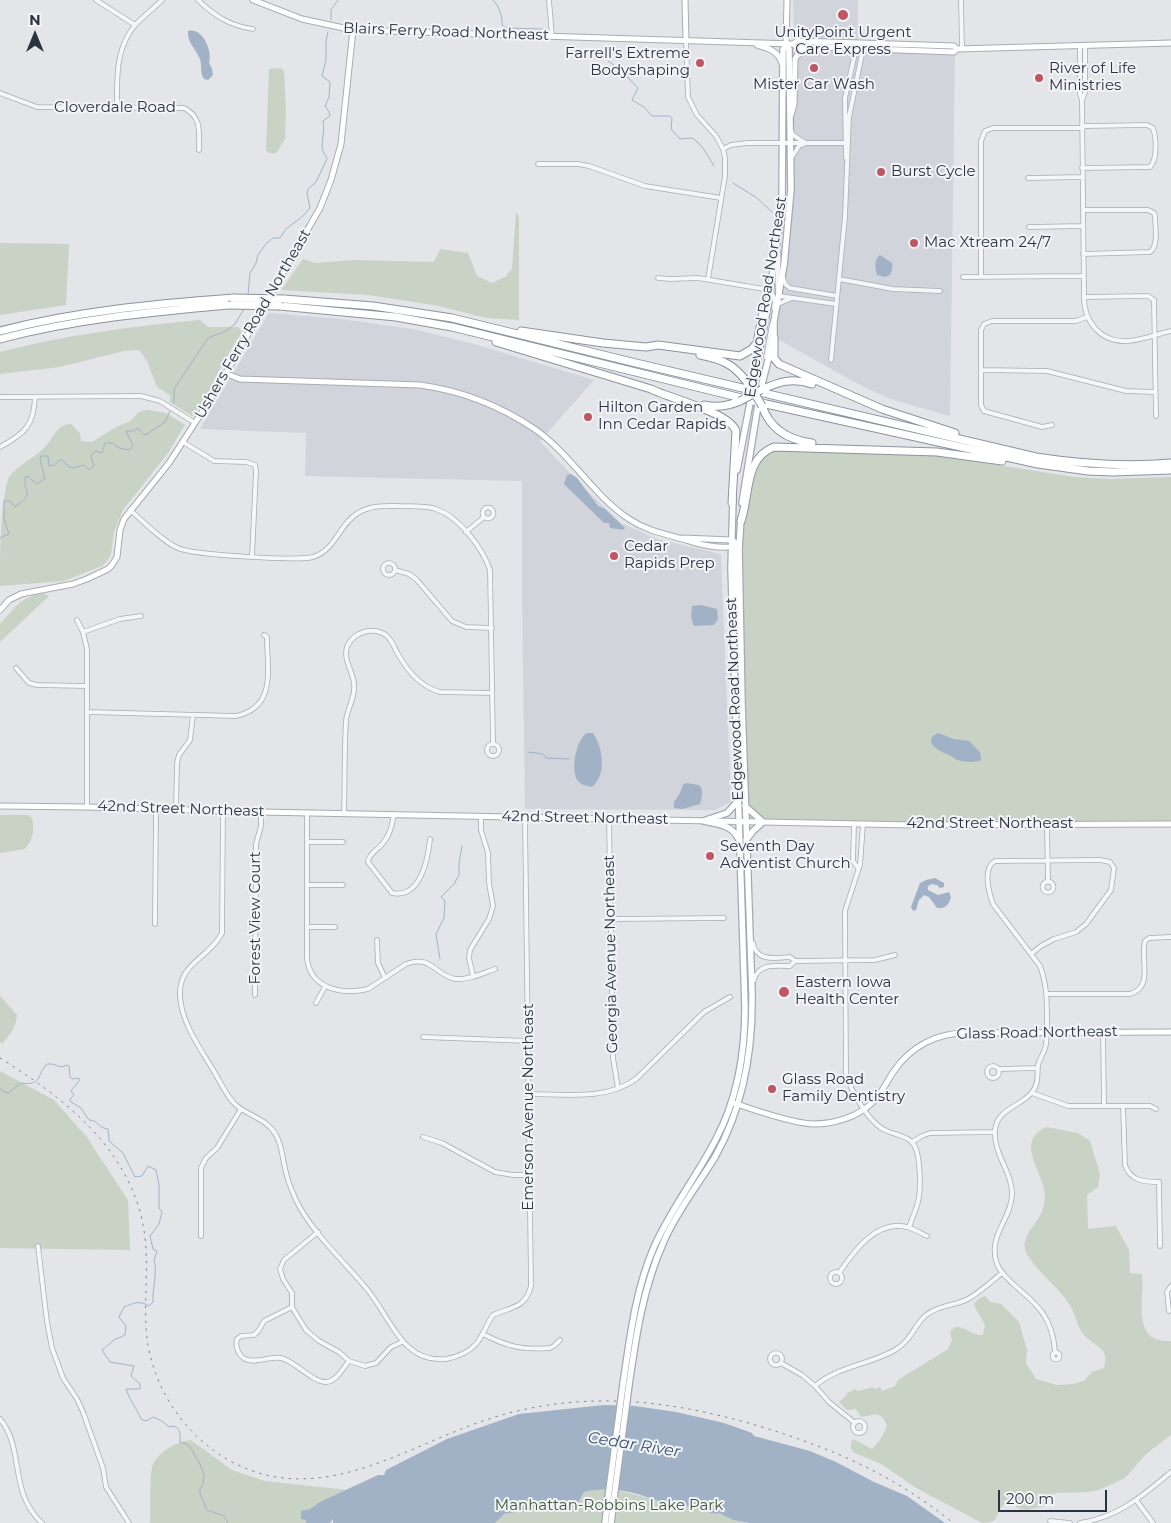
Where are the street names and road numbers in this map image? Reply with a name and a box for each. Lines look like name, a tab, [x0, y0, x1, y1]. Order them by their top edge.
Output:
street label: Blairs Ferry Road Northeast	[343, 19, 549, 45]
street label: Cloverdale Road	[54, 99, 176, 117]
street label: Edgewood Road Northeast	[741, 195, 791, 399]
street label: Ushers Ferry Road Northeast	[191, 226, 315, 422]
street label: Edgewood Road Northeast	[722, 597, 748, 801]
street label: 42nd Street Northeast	[97, 797, 265, 821]
street label: 42nd Street Northeast	[501, 808, 669, 828]
street label: 42nd Street Northeast	[906, 815, 1074, 833]
street label: Forest View Court	[247, 851, 265, 985]
street label: Georgia Avenue Northeast	[600, 855, 622, 1053]
street label: Emerson Avenue Northeast	[520, 1003, 538, 1211]
street label: Glass Road Northeast	[956, 1023, 1118, 1043]

